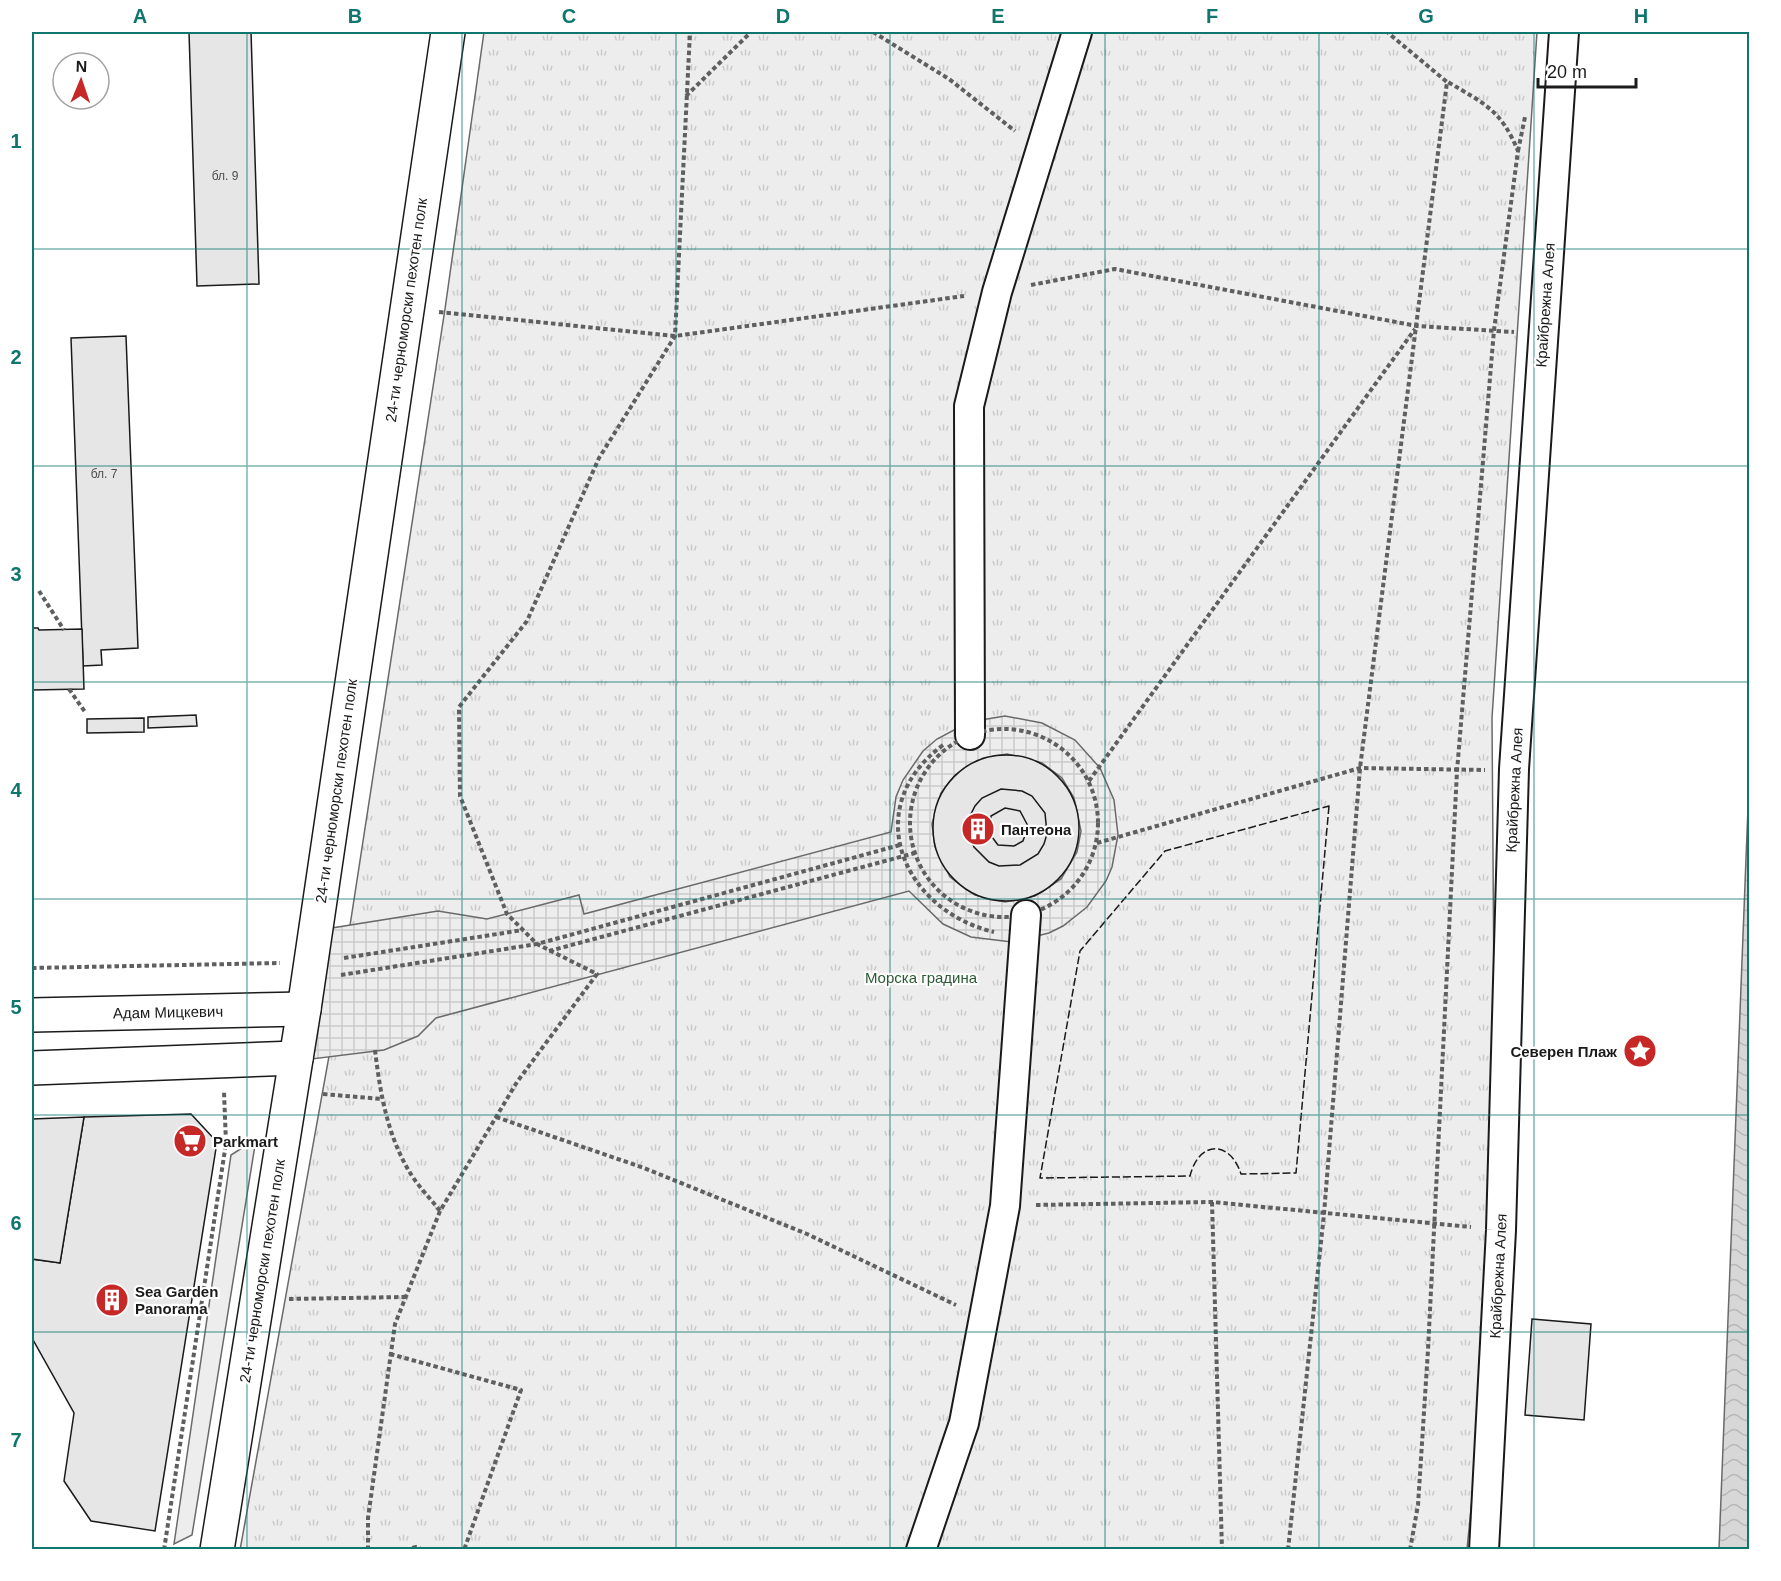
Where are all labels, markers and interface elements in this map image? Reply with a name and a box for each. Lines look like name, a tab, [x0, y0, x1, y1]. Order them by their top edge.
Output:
text: A	[133, 5, 147, 27]
text: B	[348, 5, 362, 27]
text: C	[562, 5, 576, 27]
text: D	[776, 5, 790, 27]
text: E	[991, 5, 1005, 27]
text: F	[1206, 5, 1218, 27]
text: G	[1418, 5, 1434, 27]
text: H	[1634, 5, 1648, 27]
north arrow	[51, 51, 111, 111]
scale bar	[1538, 51, 1636, 89]
text: N	[75, 58, 88, 75]
text: 20 m	[1547, 62, 1587, 82]
text: 1	[10, 130, 22, 152]
house number: бл. 9	[212, 169, 239, 183]
street label: 24-ти черноморски пехотен полк	[382, 196, 430, 423]
street label: Крайбрежна Алея	[1532, 242, 1558, 368]
text: 2	[10, 346, 22, 368]
house number: бл. 7	[91, 467, 118, 481]
text: 3	[10, 563, 22, 585]
street label: 24-ти черноморски пехотен полк	[312, 677, 360, 904]
street label: Крайбрежна Алея	[1502, 727, 1526, 853]
text: 4	[10, 779, 22, 801]
building icon: Пантеона	[960, 811, 996, 847]
place label: Пантеона	[1001, 821, 1072, 838]
park label: Морска градина	[865, 969, 978, 986]
text: 5	[10, 996, 22, 1018]
street label: Адам Мицкевич	[113, 1003, 223, 1021]
place icon: Северен Плаж	[1622, 1033, 1658, 1069]
place label: Северен Плаж	[1510, 1043, 1617, 1060]
supermarket icon: Parkmart	[172, 1123, 208, 1159]
place label: Parkmart	[213, 1133, 278, 1150]
street label: 24-ти черноморски пехотен полк	[236, 1158, 288, 1384]
text: 6	[10, 1212, 22, 1234]
street label: Крайбрежна Алея	[1486, 1213, 1510, 1339]
building icon: Sea Garden Panorama	[94, 1282, 130, 1318]
place label: Sea Garden Panorama	[135, 1283, 218, 1317]
text: 7	[10, 1429, 22, 1451]

